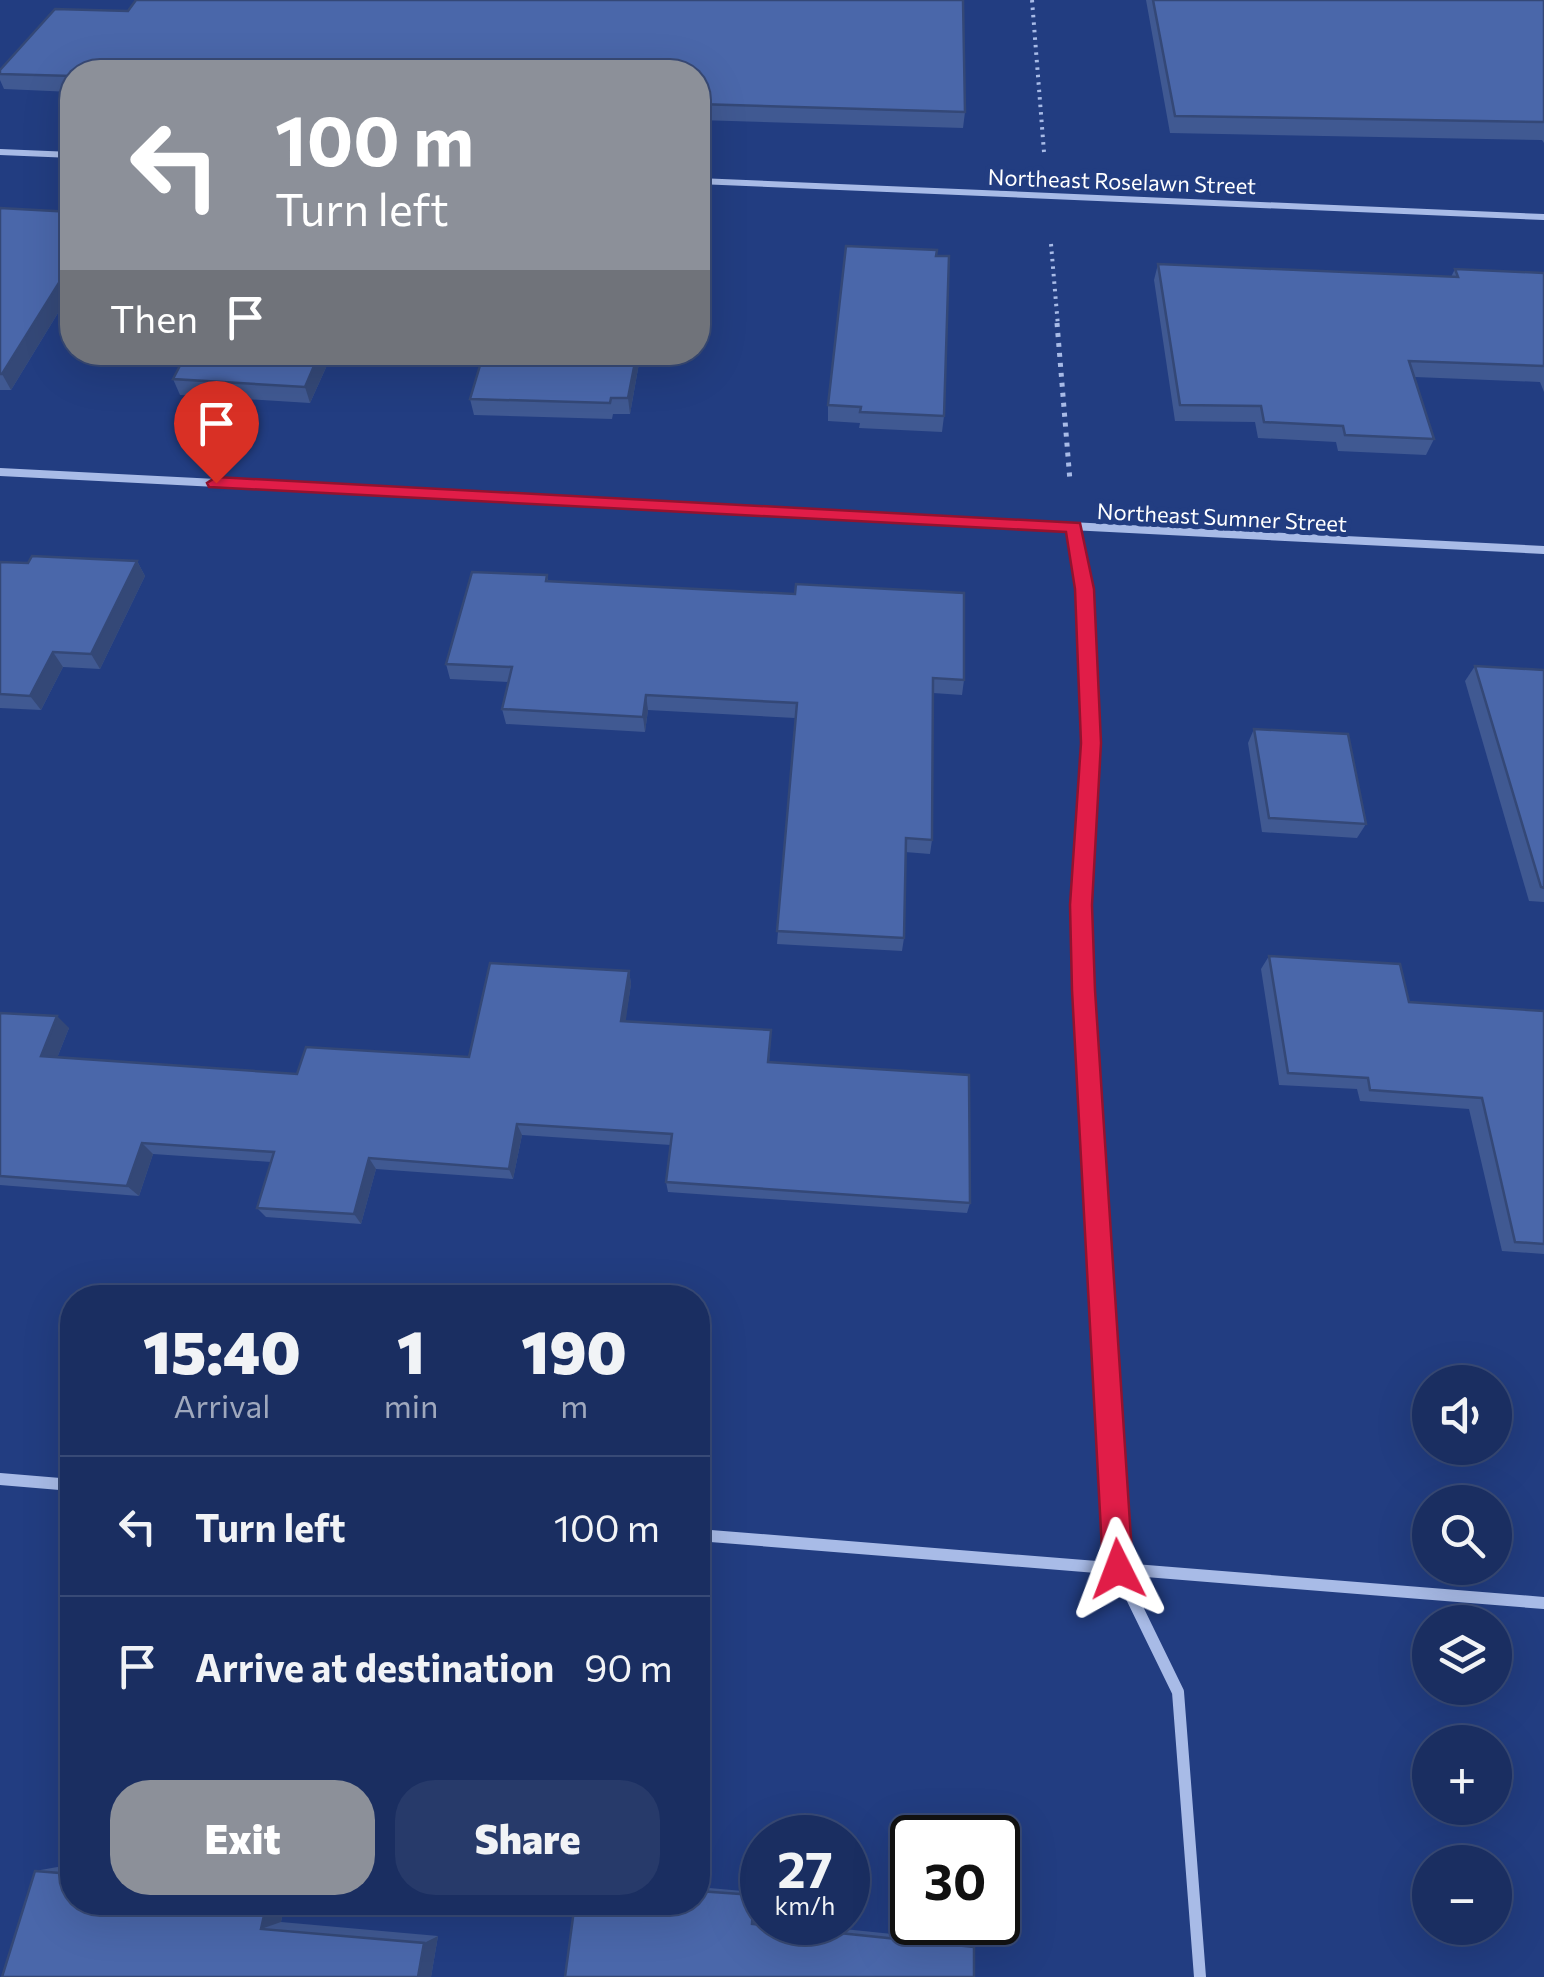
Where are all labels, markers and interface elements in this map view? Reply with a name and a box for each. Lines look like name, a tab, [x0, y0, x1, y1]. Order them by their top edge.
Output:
text: 100 m	[275, 95, 474, 180]
icon: left	[110, 100, 240, 230]
street label: Northeast Roselawn Street	[987, 163, 1257, 199]
text: Turn left	[275, 180, 449, 235]
icon: arrive	[218, 290, 273, 345]
text: Then	[110, 294, 198, 341]
pin	[174, 381, 259, 484]
icon: arrive	[189, 396, 244, 451]
street label: Northeast Sumner Street	[1096, 497, 1348, 537]
text: 15:40	[143, 1313, 301, 1386]
text: 1	[397, 1313, 425, 1386]
text: 190	[521, 1313, 627, 1386]
map controls	[1412, 1365, 1512, 1945]
button: sound	[1412, 1365, 1512, 1465]
text: Arrival	[173, 1385, 270, 1425]
text: min	[384, 1385, 438, 1425]
text: m	[560, 1385, 588, 1425]
button: search	[1412, 1485, 1512, 1585]
icon: left	[110, 1499, 165, 1554]
text: Turn left	[195, 1503, 346, 1550]
text: 100 m	[554, 1503, 660, 1550]
position arrow	[1066, 1517, 1170, 1621]
button: layers	[1412, 1605, 1512, 1705]
icon: arrive	[110, 1639, 165, 1694]
text: Arrive at destination	[195, 1643, 554, 1690]
text: 90 m	[584, 1643, 673, 1690]
button: +	[1412, 1725, 1512, 1825]
button: Exit	[110, 1780, 375, 1895]
button: Share	[395, 1780, 660, 1895]
speed limit sign: 30	[890, 1815, 1020, 1945]
text: 27	[777, 1837, 833, 1898]
button: −	[1412, 1845, 1512, 1945]
text: km/h	[775, 1890, 835, 1920]

